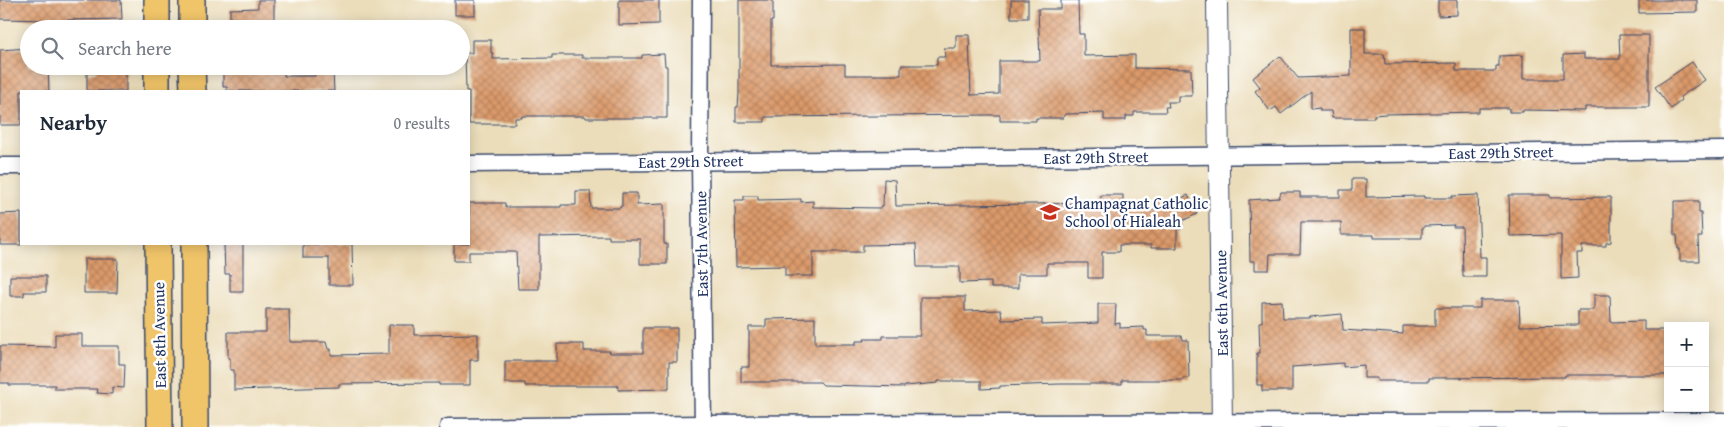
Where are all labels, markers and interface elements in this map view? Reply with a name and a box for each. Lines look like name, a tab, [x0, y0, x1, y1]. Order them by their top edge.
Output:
search box	[20, 20, 470, 75]
icon: search	[38, 34, 66, 62]
text: Search here	[78, 34, 172, 62]
text: Nearby	[40, 107, 107, 138]
text: 0 results	[393, 111, 450, 135]
street label: East 29th Street	[1448, 139, 1554, 165]
street label: East 29th Street	[1043, 144, 1149, 170]
street label: East 29th Street	[638, 148, 744, 174]
street label: East 7th Avenue	[688, 191, 714, 297]
place label: Champagnat Catholic School of Hialeah	[1065, 191, 1208, 233]
school or university icon: Champagnat Catholic School of Hialeah	[1039, 201, 1061, 223]
street label: East 6th Avenue	[1208, 250, 1234, 356]
street label: East 8th Avenue	[146, 282, 172, 388]
map controls	[1664, 322, 1709, 412]
button: +	[1664, 322, 1709, 367]
button: −	[1664, 367, 1709, 412]

